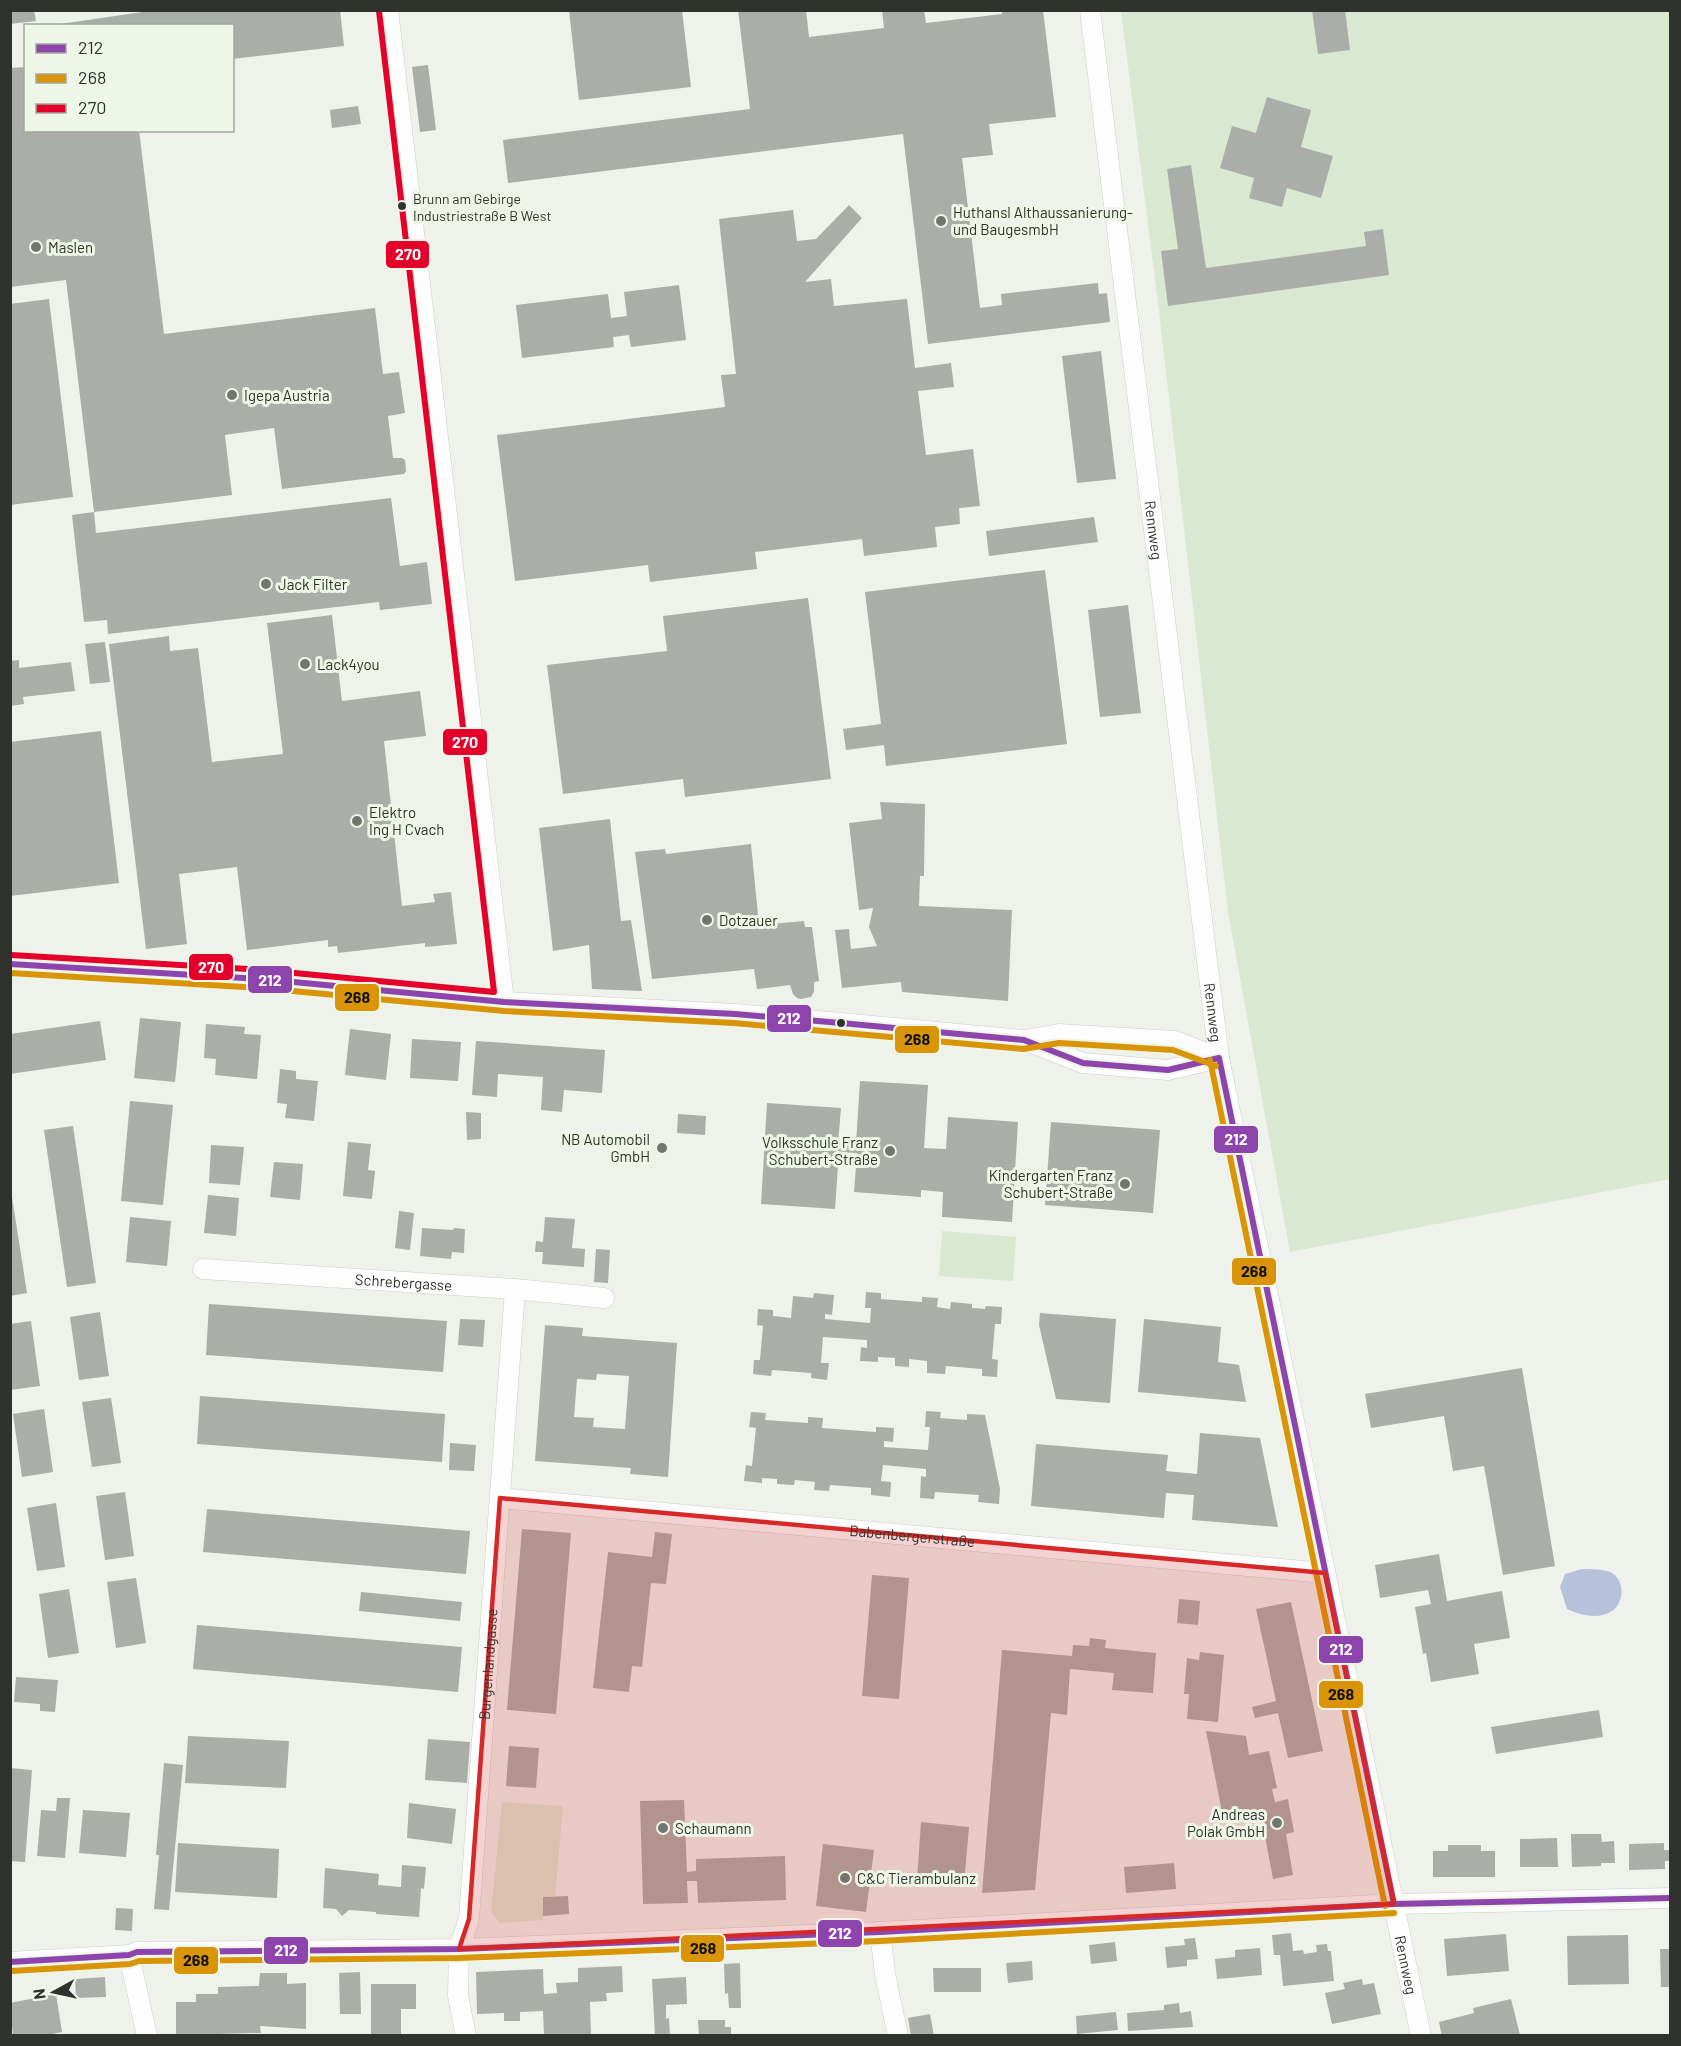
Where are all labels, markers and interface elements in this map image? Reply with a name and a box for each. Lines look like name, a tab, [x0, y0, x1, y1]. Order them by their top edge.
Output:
legend	[24, 24, 234, 132]
text: 212	[78, 36, 103, 58]
text: 268	[78, 66, 106, 88]
text: 270	[78, 96, 106, 118]
place label: Brunn am Gebirge Industriestraße B West	[413, 190, 551, 224]
marker: Brunn am Gebirge Industriestraße B West	[396, 200, 408, 212]
place label: Huthansl Althaussanierung- und BaugesmbH	[953, 203, 1133, 238]
marker: Huthansl Althaussanierung- und BaugesmbH	[934, 214, 948, 228]
place label: Maslen	[48, 238, 93, 256]
marker: Maslen	[29, 240, 43, 254]
line badge: 270	[385, 240, 430, 269]
text: 270	[395, 244, 421, 263]
place label: Igepa Austria	[244, 386, 330, 404]
marker: Igepa Austria	[225, 388, 239, 402]
street label: Rennweg	[1141, 499, 1167, 561]
place label: Jack Filter	[278, 575, 348, 593]
marker: Jack Filter	[259, 577, 273, 591]
place label: Lack4you	[317, 655, 380, 673]
marker: Lack4you	[298, 657, 312, 671]
line badge: 270	[442, 728, 488, 756]
text: 270	[452, 732, 478, 751]
place label: Elektro Ing H Cvach	[369, 803, 444, 838]
marker: Elektro Ing H Cvach	[350, 814, 364, 828]
place label: Dotzauer	[719, 911, 778, 929]
marker: Dotzauer	[700, 913, 714, 927]
line badge: 270	[188, 953, 234, 981]
text: 270	[198, 957, 224, 976]
line badge: 212	[247, 965, 293, 994]
text: 212	[258, 970, 282, 989]
street label: Rennweg	[1201, 982, 1226, 1043]
line badge: 268	[334, 983, 380, 1012]
text: 268	[344, 987, 370, 1006]
line badge: 212	[766, 1004, 812, 1033]
text: 212	[777, 1008, 801, 1027]
unlabelled marker	[835, 1017, 847, 1029]
line badge: 268	[894, 1025, 940, 1054]
text: 268	[904, 1029, 930, 1048]
line badge: 212	[1213, 1125, 1259, 1154]
text: 212	[1224, 1129, 1248, 1148]
place label: NB Automobil GmbH	[561, 1130, 650, 1165]
place label: Volksschule Franz Schubert-Straße	[762, 1133, 878, 1168]
marker: NB Automobil GmbH	[655, 1141, 669, 1155]
marker: Volksschule Franz Schubert-Straße	[883, 1144, 897, 1158]
place label: Kindergarten Franz Schubert-Straße	[989, 1166, 1113, 1201]
marker: Kindergarten Franz Schubert-Straße	[1118, 1177, 1132, 1191]
line badge: 268	[1231, 1257, 1277, 1286]
text: 268	[1241, 1261, 1267, 1280]
street label: Schrebergasse	[354, 1270, 453, 1294]
street label: Babenbergerstraße	[849, 1521, 976, 1550]
street label: Burgenlandgasse	[475, 1608, 501, 1721]
line badge: 212	[1318, 1635, 1364, 1664]
text: 212	[1329, 1639, 1353, 1658]
line badge: 268	[1318, 1680, 1364, 1709]
text: 268	[1328, 1684, 1354, 1703]
place label: Andreas Polak GmbH	[1187, 1805, 1265, 1840]
marker: Andreas Polak GmbH	[1270, 1816, 1284, 1830]
place label: Schaumann	[675, 1819, 752, 1837]
marker: Schaumann	[656, 1821, 670, 1835]
place label: C&C Tierambulanz	[857, 1869, 976, 1887]
marker: C&C Tierambulanz	[838, 1871, 852, 1885]
line badge: 212	[817, 1919, 863, 1948]
text: 212	[828, 1923, 852, 1942]
line badge: 268	[680, 1934, 725, 1963]
street label: Rennweg	[1391, 1934, 1421, 1996]
line badge: 212	[263, 1936, 309, 1965]
text: 268	[690, 1938, 716, 1957]
text: 212	[274, 1940, 298, 1959]
line badge: 268	[173, 1946, 219, 1975]
text: 268	[183, 1950, 209, 1969]
north arrow	[24, 1962, 84, 2022]
text: N	[29, 1988, 49, 2001]

